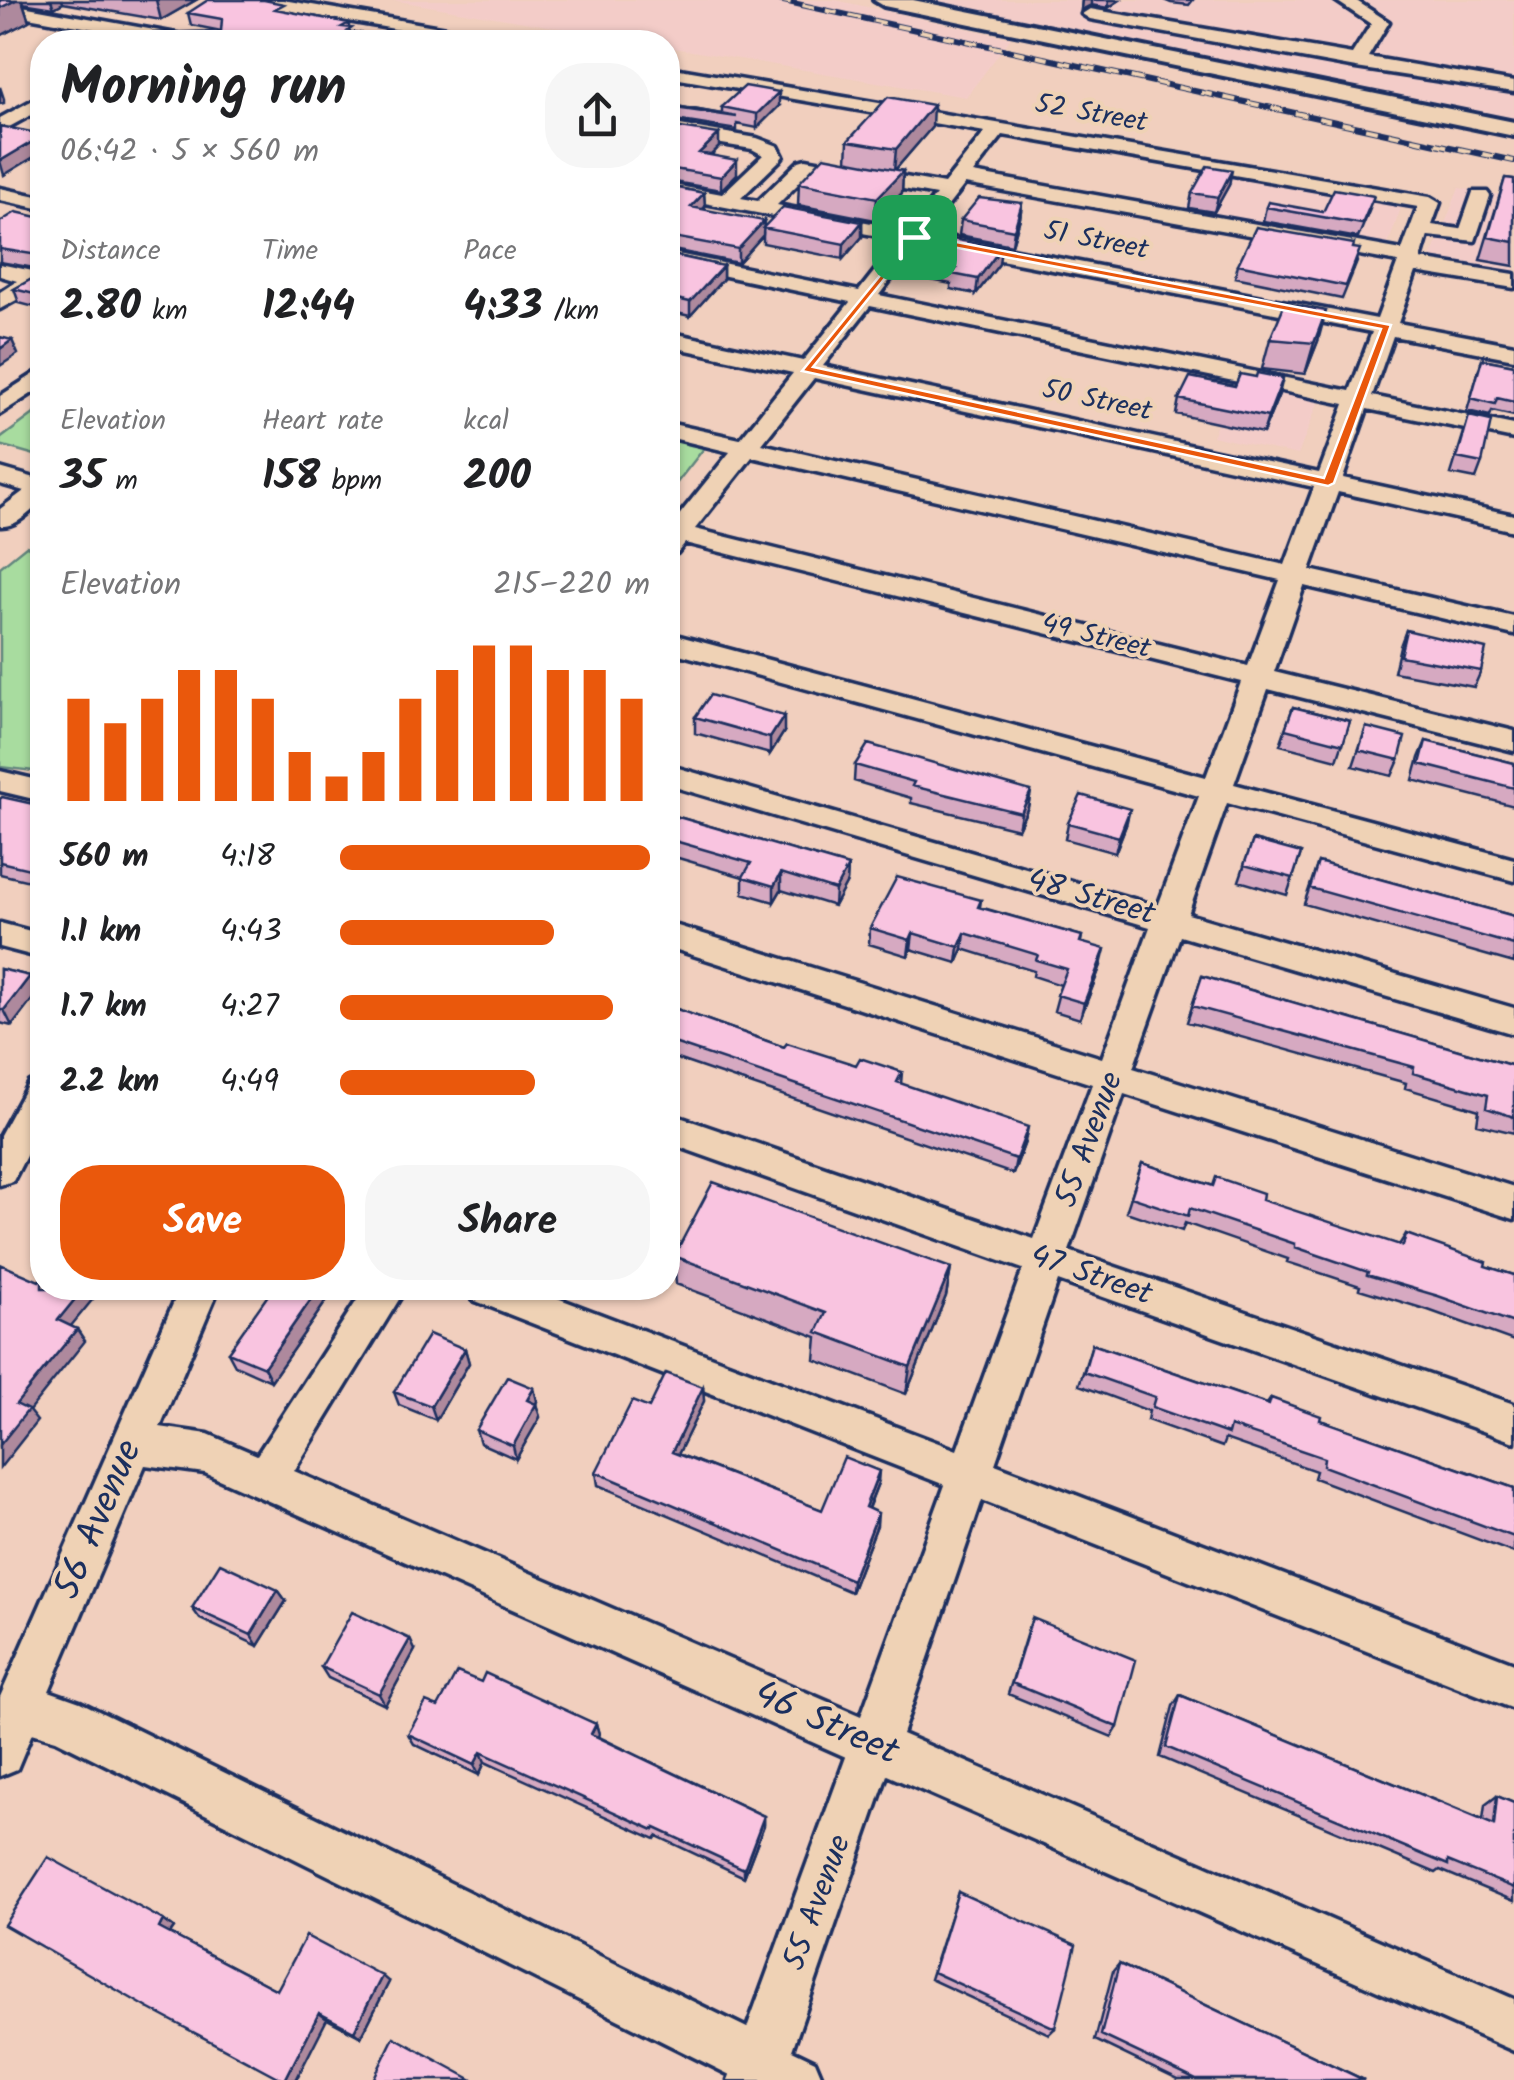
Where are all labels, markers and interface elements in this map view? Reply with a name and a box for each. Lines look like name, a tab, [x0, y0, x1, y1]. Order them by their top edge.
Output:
text: Morning run	[60, 46, 347, 133]
button: share	[545, 63, 650, 168]
street label: 52 Street	[1031, 82, 1152, 146]
text: 06:42 · 5 × 560 m	[60, 127, 319, 178]
pin	[872, 195, 957, 280]
street label: 51 Street	[1040, 209, 1153, 273]
icon: arrive	[887, 210, 942, 265]
text: Distance	[60, 229, 161, 274]
text: Time	[262, 229, 318, 274]
text: Pace	[463, 229, 517, 274]
text: 2.80	[60, 274, 141, 341]
text: 12:44	[262, 274, 355, 341]
text: 4:33	[463, 274, 543, 341]
text: km	[141, 289, 187, 334]
text: /km	[543, 289, 599, 334]
street label: 50 Street	[1038, 367, 1157, 435]
text: Elevation	[60, 399, 166, 444]
text: Heart rate	[262, 399, 383, 444]
text: kcal	[463, 399, 509, 444]
text: 35	[60, 444, 104, 511]
text: 158	[262, 444, 320, 511]
text: 200	[463, 444, 531, 511]
text: m	[104, 459, 138, 504]
text: bpm	[320, 459, 382, 504]
text: Elevation	[60, 560, 181, 611]
text: 215–220 m	[493, 560, 650, 611]
street label: 49 Street	[1037, 602, 1157, 673]
text: 560 m	[60, 832, 148, 883]
text: 4:18	[220, 832, 275, 883]
street label: 48 Street	[1021, 855, 1162, 941]
text: 1.1 km	[60, 907, 141, 958]
text: 4:43	[220, 907, 281, 958]
text: 1.7 km	[60, 982, 147, 1033]
text: 4:27	[220, 982, 279, 1033]
text: 2.2 km	[60, 1057, 159, 1108]
text: 4:49	[220, 1057, 279, 1108]
street label: 55 Avenue	[1042, 1065, 1138, 1215]
button: Save	[60, 1165, 345, 1280]
button: Share	[365, 1165, 650, 1280]
street label: 47 Street	[1023, 1231, 1160, 1321]
street label: 56 Avenue	[38, 1431, 160, 1609]
street label: 46 Street	[744, 1665, 910, 1783]
street label: 55 Avenue	[770, 1828, 866, 1978]

